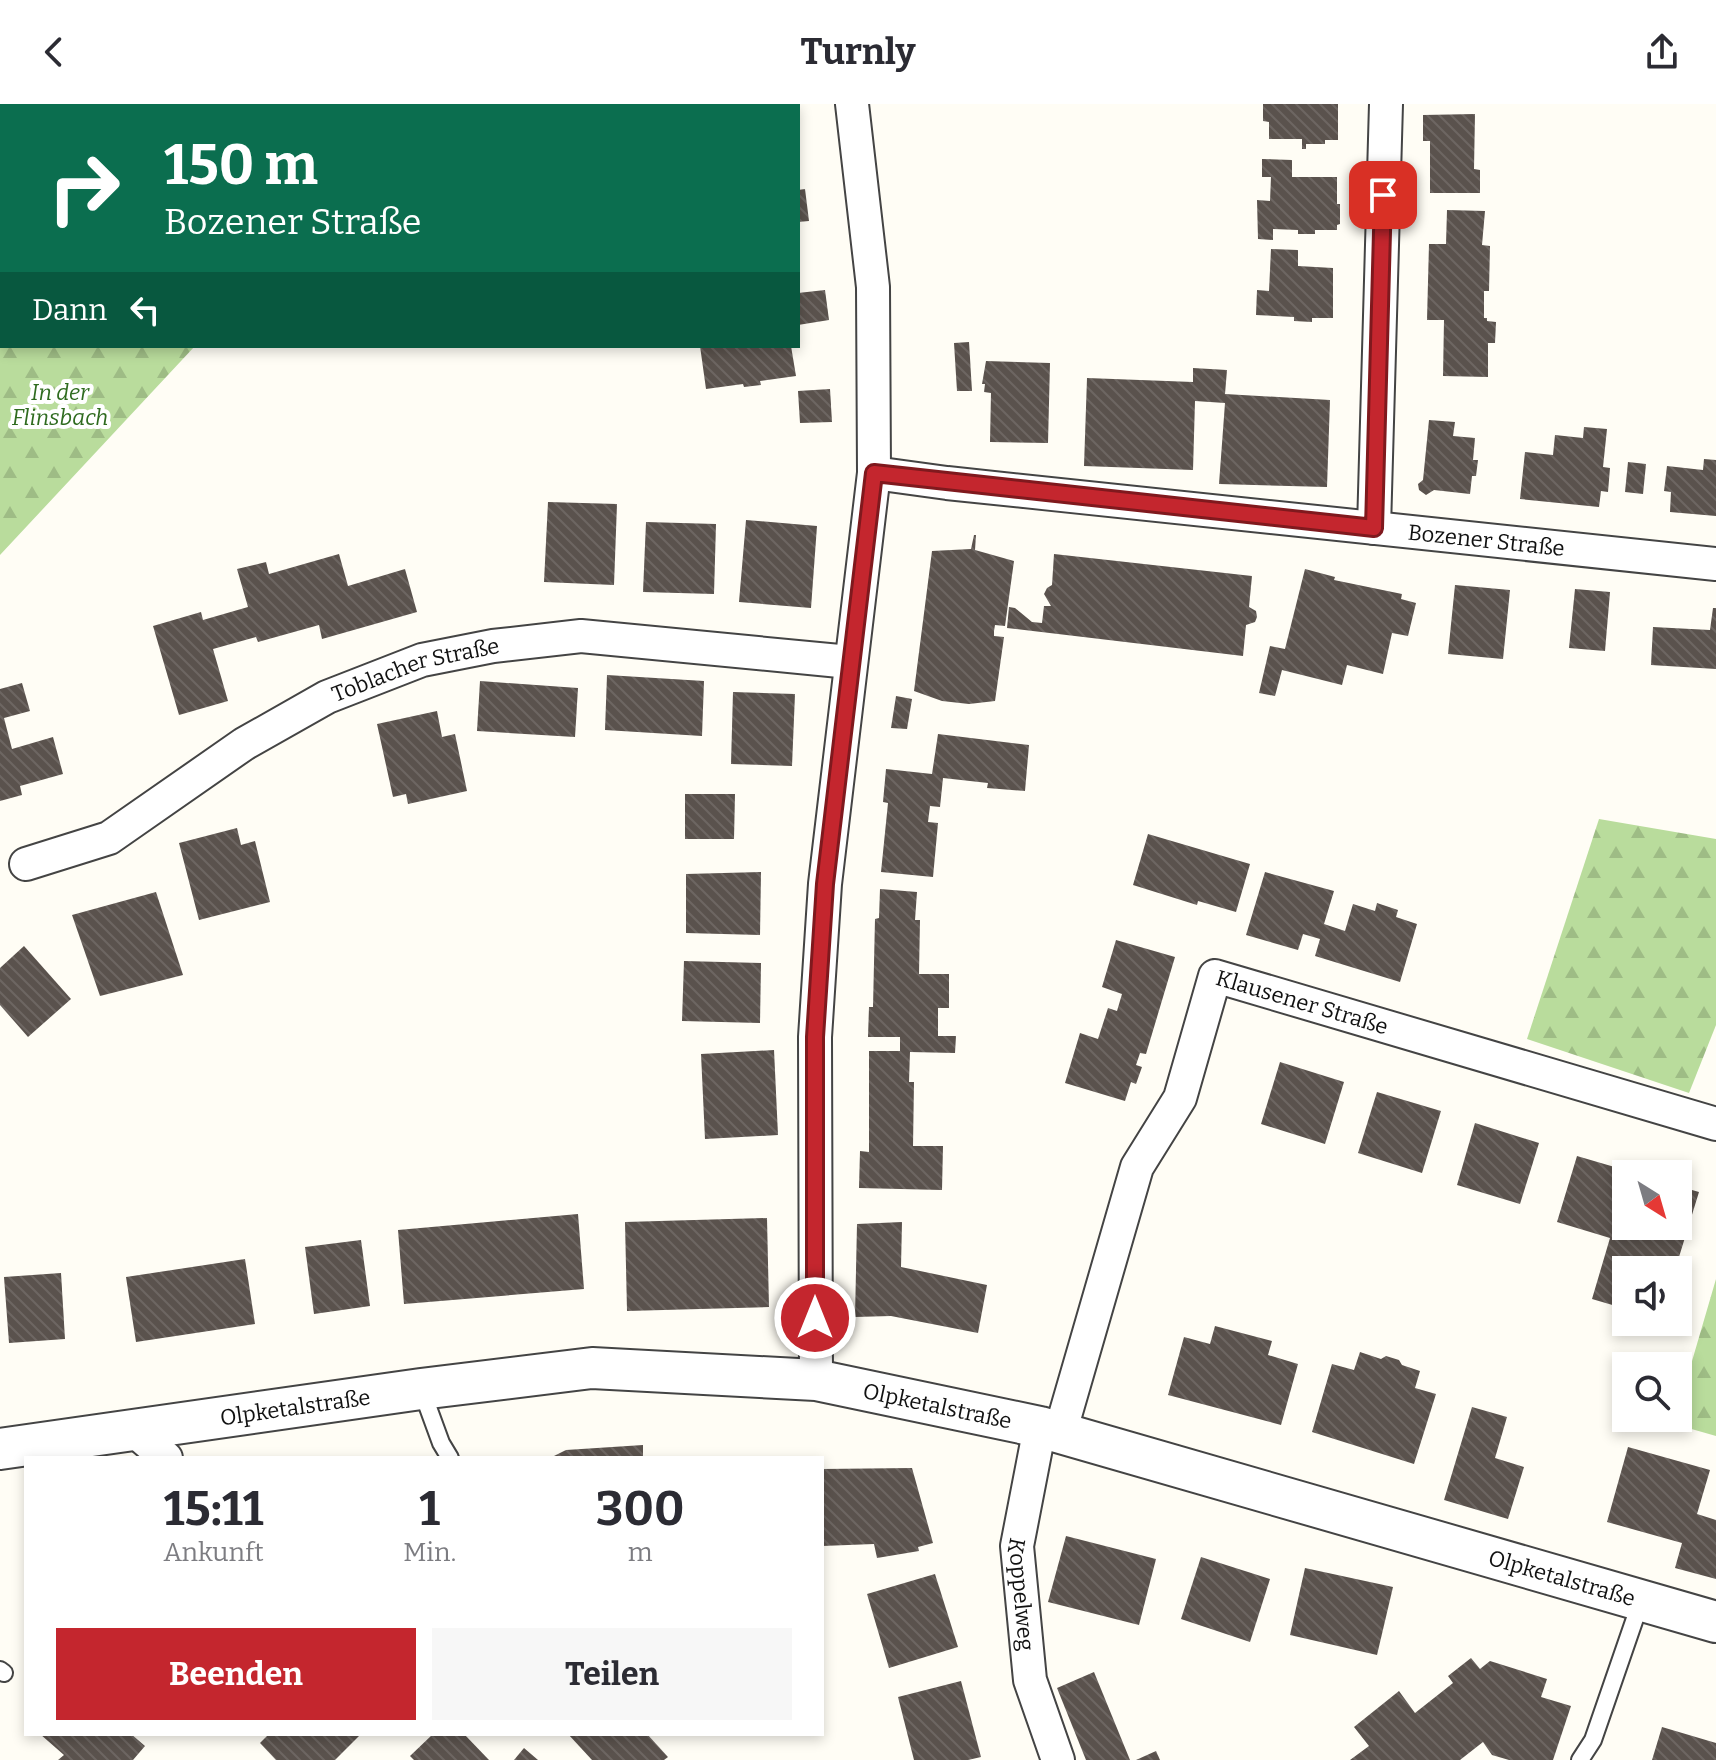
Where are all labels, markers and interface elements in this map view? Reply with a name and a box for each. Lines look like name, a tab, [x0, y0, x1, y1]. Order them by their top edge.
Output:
icon: back	[32, 30, 76, 74]
text: Turnly	[801, 30, 915, 74]
icon: share	[1640, 30, 1684, 74]
text: 150 m	[164, 132, 318, 199]
icon: right	[32, 136, 136, 240]
pin	[1349, 161, 1417, 229]
icon: arrive	[1361, 173, 1405, 217]
text: Bozener Straße	[164, 200, 421, 244]
icon: left	[123, 288, 167, 332]
text: Dann	[32, 292, 107, 328]
park label: In der Flinsbach	[12, 379, 108, 431]
street label: Bozener Straße	[1407, 519, 1566, 562]
street label: Toblacher Straße	[328, 632, 502, 708]
street label: Klausener Straße	[1213, 964, 1391, 1040]
north arrow	[1612, 1160, 1692, 1240]
map controls	[1612, 1160, 1692, 1432]
button: sound	[1612, 1256, 1692, 1336]
position arrow	[773, 1276, 857, 1360]
button: search	[1612, 1352, 1692, 1432]
street label: Olpketalstraße	[861, 1377, 1014, 1435]
street label: Olpketalstraße	[218, 1383, 372, 1431]
text: 15:11	[164, 1480, 263, 1538]
text: 1	[419, 1480, 440, 1538]
text: 300	[596, 1480, 684, 1538]
street label: Koppelweg	[1002, 1536, 1040, 1652]
text: Ankunft	[164, 1537, 264, 1568]
text: Min.	[403, 1537, 456, 1568]
text: m	[628, 1537, 653, 1568]
street label: Olpketalstraße	[1485, 1544, 1638, 1612]
button: Beenden	[56, 1628, 416, 1720]
button: Teilen	[432, 1628, 792, 1720]

